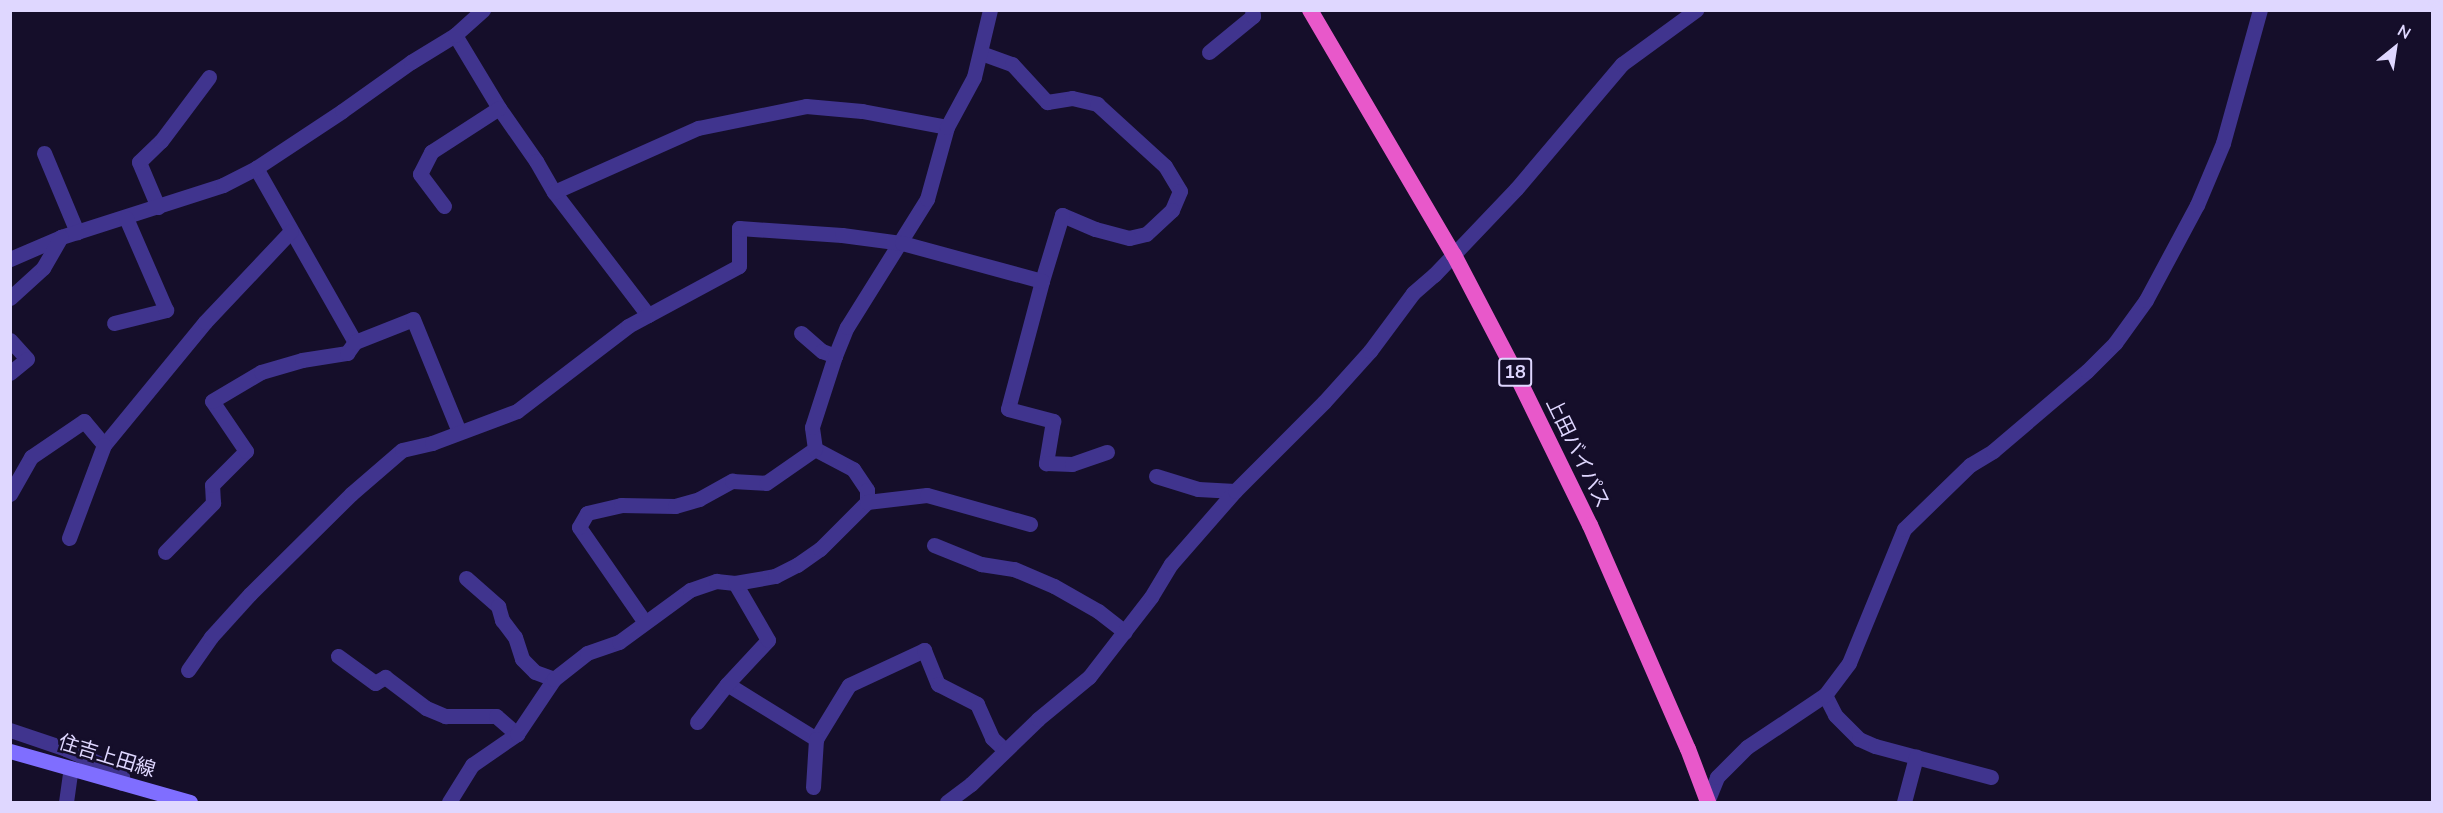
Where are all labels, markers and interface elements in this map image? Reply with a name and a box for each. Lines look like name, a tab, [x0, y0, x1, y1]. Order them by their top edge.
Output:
north arrow	[2365, 18, 2425, 78]
text: N	[2393, 20, 2415, 45]
road number: 18	[1497, 357, 1533, 387]
street label: 上田バイパス	[1541, 394, 1615, 512]
street label: 住吉上田線	[56, 730, 158, 782]

